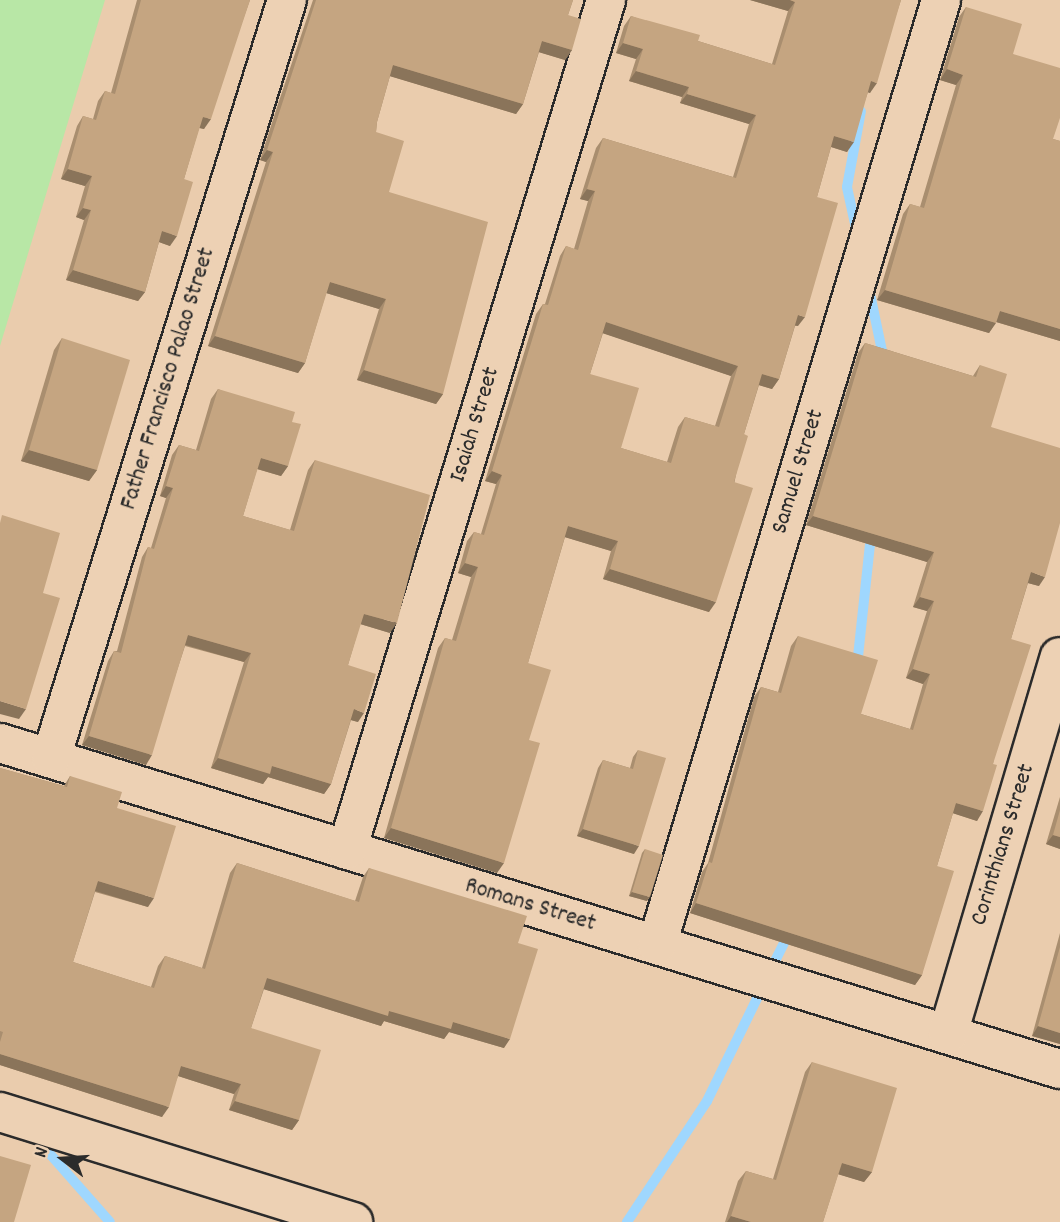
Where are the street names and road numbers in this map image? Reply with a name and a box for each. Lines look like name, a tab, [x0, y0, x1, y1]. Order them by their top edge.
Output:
street label: Father Francisco Palao Street	[115, 245, 223, 513]
street label: Isaiah Street	[445, 364, 507, 486]
street label: Samuel Street	[766, 406, 832, 538]
street label: Corinthians Street	[966, 761, 1042, 929]
street label: Romans Street	[461, 872, 599, 940]

